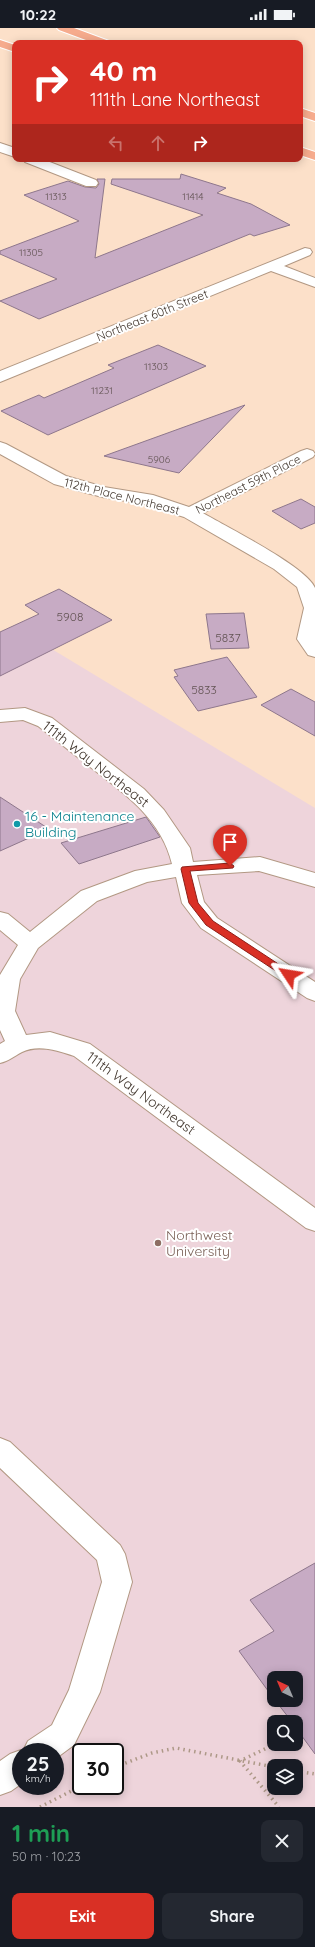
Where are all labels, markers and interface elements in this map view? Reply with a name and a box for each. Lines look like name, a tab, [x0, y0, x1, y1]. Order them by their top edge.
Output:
text: 10:22	[20, 5, 56, 24]
text: 40 m	[90, 53, 157, 88]
icon: right	[24, 56, 76, 108]
text: 111th Lane Northeast	[90, 88, 260, 111]
icon: left	[105, 132, 127, 154]
icon: ahead	[147, 132, 169, 154]
icon: right	[189, 132, 211, 154]
house number: 11313	[45, 190, 67, 203]
house number: 11414	[182, 190, 204, 203]
house number: 11305	[19, 246, 43, 259]
street label: Northeast 60th Street	[94, 286, 210, 344]
house number: 11303	[144, 360, 168, 373]
house number: 11231	[91, 384, 113, 397]
street label: Northeast 59th Place	[193, 451, 303, 517]
house number: 5906	[148, 453, 171, 466]
street label: 112th Place Northeast	[63, 474, 181, 518]
house number: 5908	[57, 609, 83, 624]
house number: 5837	[215, 630, 241, 645]
house number: 5833	[191, 682, 217, 697]
street label: 111th Way Northeast	[39, 717, 153, 811]
place label: 16 - Maintenance Building	[25, 807, 134, 841]
marker: 16 - Maintenance Building	[12, 819, 22, 829]
pin	[213, 825, 247, 866]
icon: arrive	[219, 831, 241, 853]
position arrow	[268, 954, 310, 996]
street label: 111th Way Northeast	[83, 1047, 199, 1139]
place label: Northwest University	[166, 1226, 233, 1260]
marker: Northwest University	[153, 1238, 163, 1248]
north arrow	[267, 1671, 303, 1707]
map controls	[267, 1671, 303, 1795]
button: search	[267, 1715, 303, 1751]
speed limit sign: 30	[72, 1743, 124, 1795]
text: 25	[27, 1751, 49, 1776]
button: layers	[267, 1759, 303, 1795]
text: km/h	[25, 1772, 51, 1785]
text: 1 min	[12, 1818, 70, 1848]
button: close	[261, 1820, 303, 1862]
text: 50 m · 10:23	[12, 1848, 81, 1864]
button: Exit	[12, 1893, 154, 1939]
button: Share	[162, 1893, 303, 1939]

